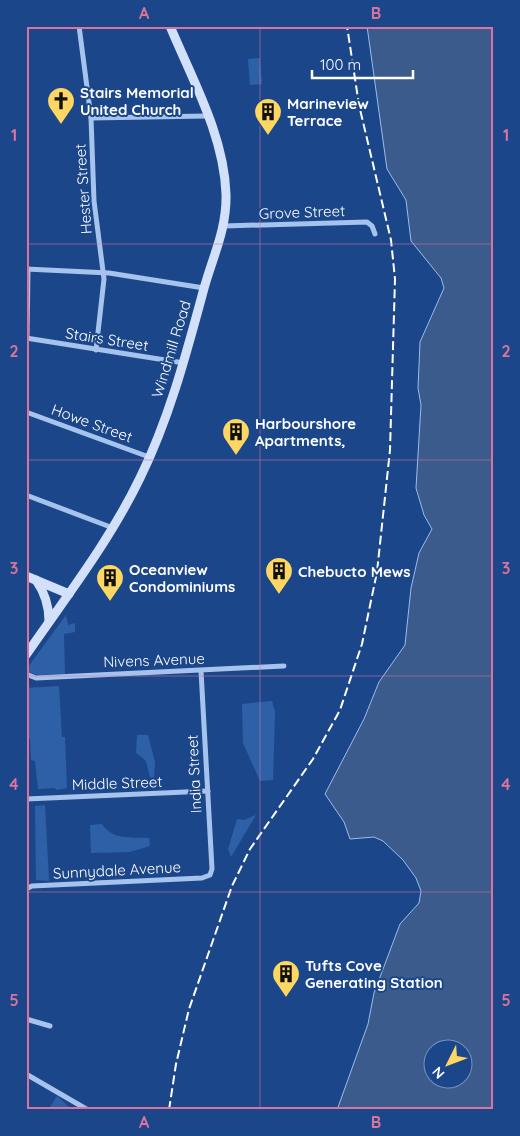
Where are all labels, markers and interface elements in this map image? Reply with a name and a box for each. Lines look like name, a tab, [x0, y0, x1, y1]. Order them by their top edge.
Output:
text: A	[139, 3, 150, 23]
text: B	[371, 3, 381, 23]
scale bar	[312, 48, 414, 80]
text: 100 m	[320, 55, 361, 74]
place label: Stairs Memorial United Church	[80, 83, 194, 119]
church icon: Stairs Memorial United Church	[46, 86, 76, 125]
place label: Marineview Terrace	[287, 94, 369, 130]
building icon: Marineview Terrace	[253, 97, 283, 136]
text: 1	[11, 125, 17, 145]
text: 1	[503, 125, 509, 145]
street label: Hester Street	[70, 143, 96, 235]
street label: Grove Street	[259, 201, 345, 223]
street label: Windmill Road	[147, 298, 195, 400]
street label: Stairs Street	[64, 323, 150, 355]
text: 2	[9, 341, 19, 361]
text: 2	[501, 341, 511, 361]
street label: Howe Street	[49, 400, 135, 446]
place label: Harbourshore Apartments,	[255, 414, 356, 450]
building icon: Harbourshore Apartments,	[221, 417, 251, 456]
building icon: Chebucto Mews	[264, 556, 294, 595]
text: 3	[10, 558, 18, 578]
text: 3	[502, 558, 510, 578]
place label: Oceanview Condominiums	[129, 560, 235, 596]
place label: Chebucto Mews	[298, 562, 411, 581]
building icon: Oceanview Condominiums	[95, 563, 125, 602]
street label: Nivens Avenue	[103, 649, 205, 671]
street label: India Street	[182, 734, 206, 814]
street label: Middle Street	[71, 772, 163, 794]
text: 4	[9, 774, 19, 794]
text: 4	[501, 774, 511, 794]
street label: Sunnydale Avenue	[53, 857, 181, 883]
place label: Tufts Cove Generating Station	[305, 956, 443, 992]
building icon: Tufts Cove Generating Station	[271, 959, 301, 998]
text: 5	[9, 990, 19, 1010]
text: 5	[501, 990, 511, 1010]
north arrow	[422, 1038, 472, 1088]
text: N	[428, 1063, 448, 1083]
text: A	[139, 1112, 150, 1132]
text: B	[371, 1112, 381, 1132]

